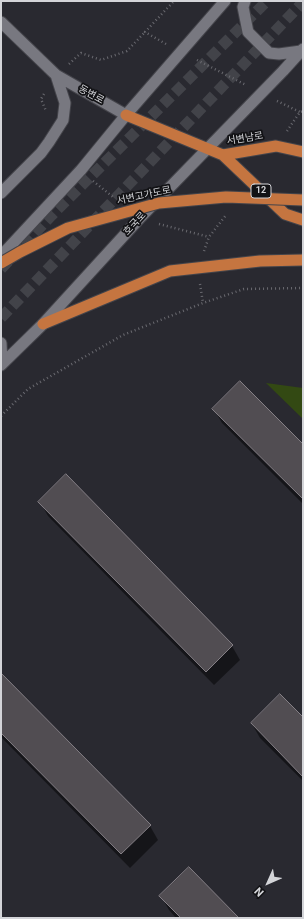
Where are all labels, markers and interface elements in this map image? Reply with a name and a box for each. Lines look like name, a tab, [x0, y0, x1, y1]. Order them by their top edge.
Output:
street label: 동변로	[76, 83, 106, 107]
street label: 서변남로	[226, 130, 264, 148]
street label: 서변고가도로	[116, 184, 172, 208]
road number: 12	[251, 184, 271, 198]
street label: 호국로	[121, 210, 149, 238]
north arrow	[248, 863, 288, 903]
text: N	[252, 885, 267, 899]

